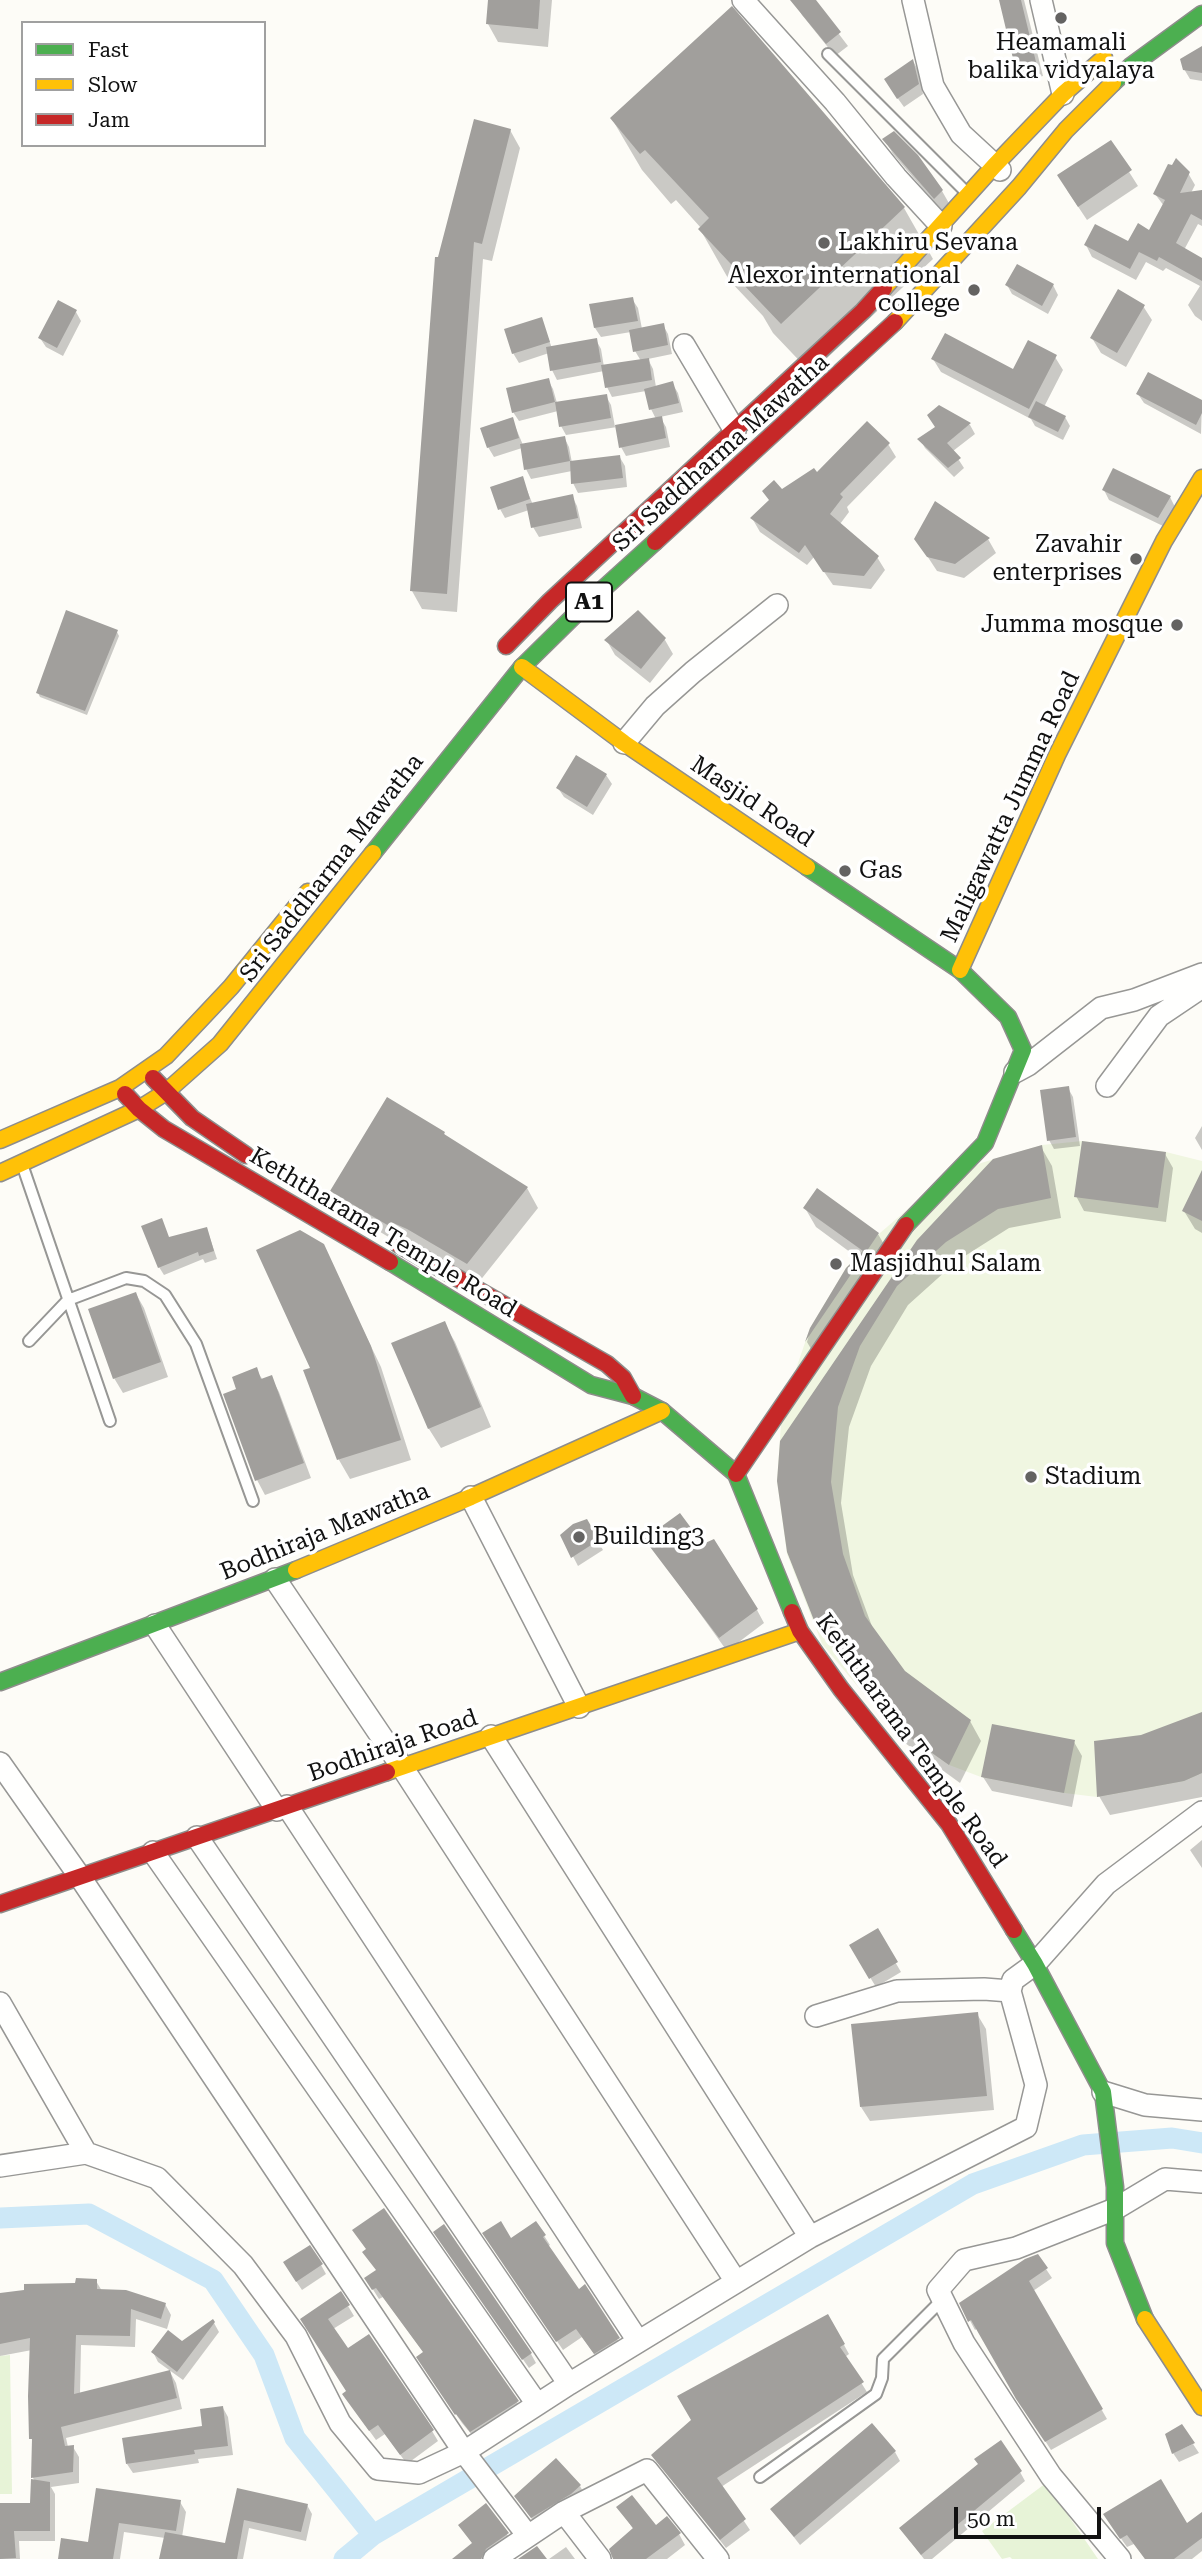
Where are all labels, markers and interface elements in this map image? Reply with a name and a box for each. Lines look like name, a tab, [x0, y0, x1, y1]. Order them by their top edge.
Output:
marker: Heamamali balika vidyalaya	[1053, 10, 1069, 26]
legend	[21, 21, 266, 147]
place label: Heamamali balika vidyalaya	[968, 29, 1154, 85]
text: Fast	[88, 38, 129, 62]
text: Slow	[88, 73, 137, 97]
text: Jam	[88, 108, 130, 132]
place label: Lakhiru Sevana	[838, 229, 1018, 257]
marker: Lakhiru Sevana	[816, 235, 832, 251]
place label: Alexor international college	[728, 262, 960, 318]
marker: Alexor international college	[966, 282, 982, 298]
street label: Sri Saddharma Mawatha	[607, 348, 835, 558]
place label: Zavahir enterprises	[992, 531, 1122, 587]
marker: Zavahir enterprises	[1128, 551, 1144, 567]
road number: A1	[566, 582, 612, 622]
place label: Jumma mosque	[981, 611, 1163, 639]
marker: Jumma mosque	[1169, 617, 1185, 633]
street label: Maligawatta Jumma Road	[935, 667, 1087, 947]
street label: Sri Saddharma Mawatha	[234, 748, 430, 988]
street label: Masjid Road	[685, 750, 819, 854]
place label: Gas	[859, 857, 902, 885]
marker: Gas	[837, 863, 853, 879]
street label: Keththarama Temple Road	[244, 1142, 522, 1324]
place label: Masjidhul Salam	[850, 1250, 1041, 1278]
marker: Masjidhul Salam	[828, 1256, 844, 1272]
place label: Stadium	[1045, 1463, 1141, 1491]
marker: Stadium	[1023, 1469, 1039, 1485]
street label: Bodhiraja Mawatha	[216, 1477, 434, 1587]
place label: Building3	[593, 1523, 704, 1551]
marker: Building3	[571, 1529, 587, 1545]
street label: Keththarama Temple Road	[809, 1609, 1013, 1873]
street label: Bodhiraja Road	[305, 1704, 481, 1788]
scale bar	[957, 2492, 1104, 2536]
text: 50 m	[967, 2507, 1015, 2531]

